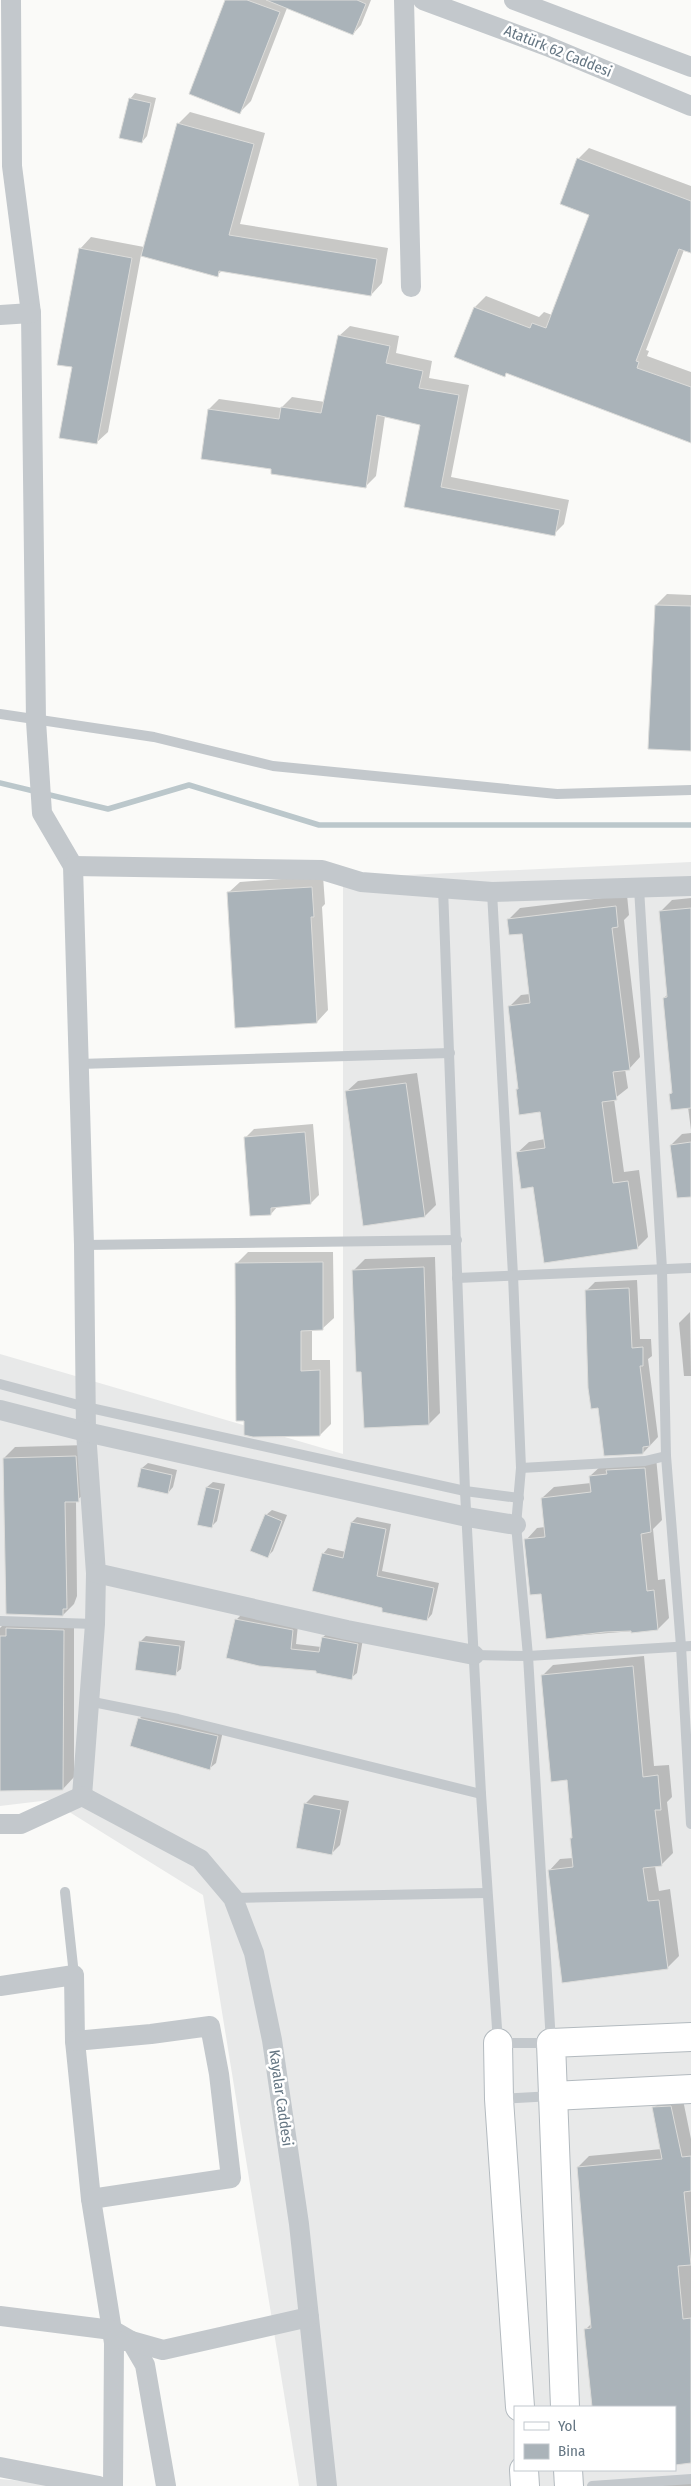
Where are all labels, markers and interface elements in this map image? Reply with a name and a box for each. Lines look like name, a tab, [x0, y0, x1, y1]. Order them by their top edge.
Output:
street label: Atatürk 62 Caddesi	[502, 21, 614, 81]
street label: Kayalar Caddesi	[265, 2049, 297, 2147]
legend	[514, 2406, 676, 2471]
text: Yol	[558, 2417, 576, 2435]
text: Bina	[558, 2442, 585, 2460]

